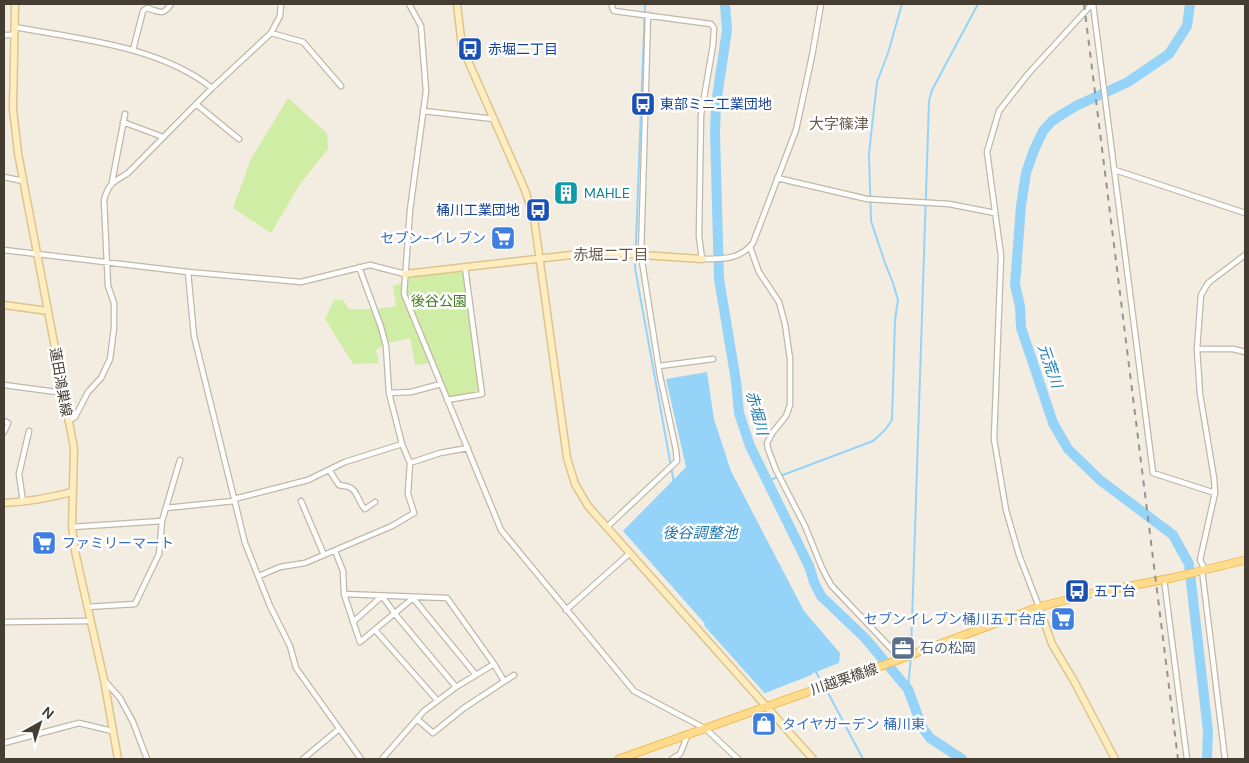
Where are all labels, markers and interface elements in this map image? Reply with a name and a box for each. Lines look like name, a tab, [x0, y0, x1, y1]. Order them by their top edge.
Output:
bus stop icon: 赤堀二丁目	[457, 36, 483, 62]
place label: 赤堀二丁目	[488, 40, 558, 58]
bus stop icon: 東部ミニ工業団地	[630, 91, 656, 117]
place label: 東部ミニ工業団地	[660, 95, 772, 113]
district label: 大字篠津	[809, 114, 869, 134]
building icon: MAHLE	[553, 180, 579, 206]
place label: MAHLE	[584, 184, 630, 202]
bus stop icon: 桶川工業団地	[525, 197, 551, 223]
place label: 桶川工業団地	[436, 201, 520, 219]
supermarket icon: セブン-イレブン	[490, 225, 516, 251]
place label: セブン-イレブン	[380, 229, 486, 247]
district label: 赤堀二丁目	[573, 245, 649, 265]
park label: 後谷公園	[411, 292, 467, 310]
water label: 元荒川	[1033, 341, 1067, 392]
street label: 蓮田鴻巣線	[46, 346, 76, 418]
water label: 赤堀川	[742, 389, 773, 439]
water label: 後谷調整池	[662, 523, 739, 543]
supermarket icon: ファミリーマート	[31, 530, 57, 556]
place label: ファミリーマート	[62, 534, 174, 552]
bus stop icon: 五丁台	[1064, 578, 1090, 604]
place label: 五丁台	[1094, 582, 1136, 600]
supermarket icon: セブンイレブン桶川五丁台店	[1050, 606, 1076, 632]
place label: セブンイレブン桶川五丁台店	[864, 610, 1046, 628]
office icon: 石の松岡	[890, 635, 916, 661]
place label: 石の松岡	[920, 639, 976, 657]
street label: 川越栗橋線	[808, 659, 880, 699]
north arrow	[15, 698, 65, 748]
text: N	[39, 703, 58, 723]
shop icon: タイヤガーデン 桶川東	[751, 711, 777, 737]
place label: タイヤガーデン 桶川東	[782, 715, 925, 733]

